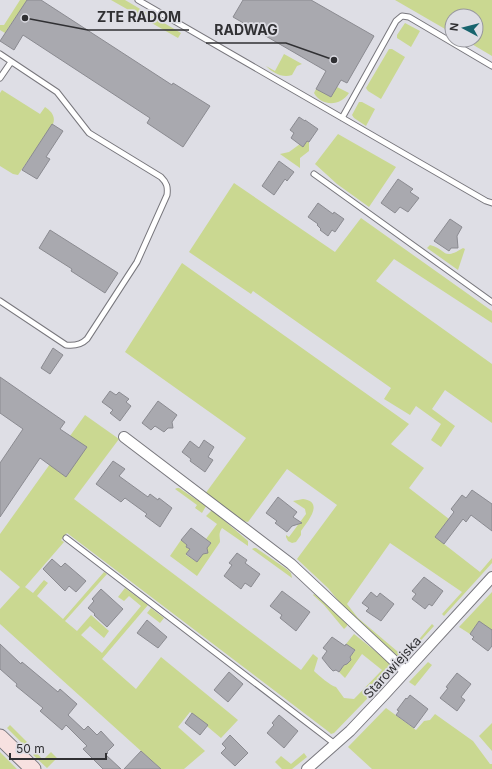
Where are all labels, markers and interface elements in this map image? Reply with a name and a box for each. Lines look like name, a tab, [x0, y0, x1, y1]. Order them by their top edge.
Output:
callout: ZTE RADOM	[88, 4, 189, 30]
text: ZTE RADOM	[97, 8, 181, 25]
north arrow	[444, 8, 484, 48]
callout: RADWAG	[206, 17, 286, 43]
text: RADWAG	[214, 21, 278, 38]
text: N	[447, 22, 462, 32]
street label: Starowiejska	[360, 633, 424, 701]
scale bar	[10, 735, 106, 761]
text: 50 m	[16, 741, 45, 756]

